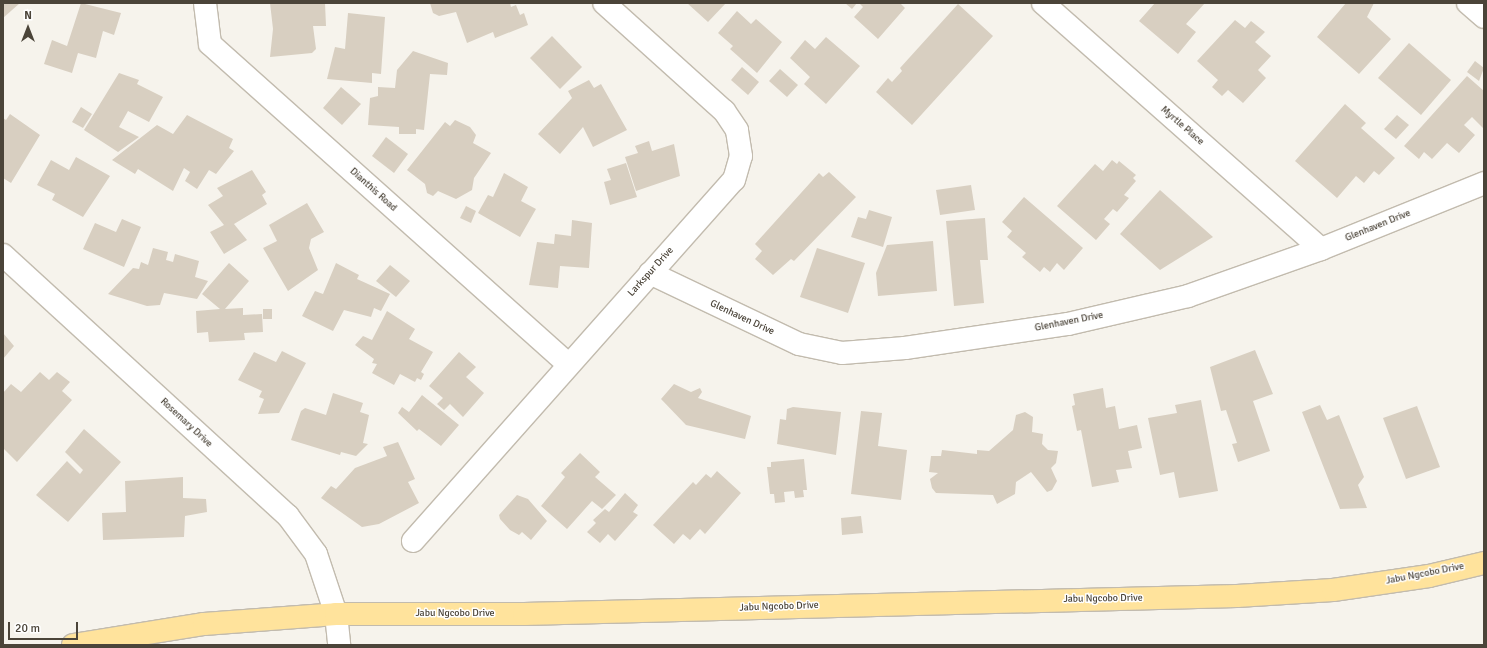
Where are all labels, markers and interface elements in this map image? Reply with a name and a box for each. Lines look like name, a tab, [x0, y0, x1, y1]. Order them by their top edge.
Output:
north arrow	[8, 8, 48, 48]
text: N	[24, 9, 32, 22]
street label: Myrtle Place	[1158, 104, 1206, 148]
street label: Dianthis Road	[347, 166, 399, 214]
street label: Glenhaven Drive	[1344, 207, 1412, 245]
street label: Larkspur Drive	[626, 245, 676, 299]
street label: Glenhaven Drive	[708, 298, 776, 338]
street label: Glenhaven Drive	[1034, 309, 1104, 335]
street label: Rosemary Drive	[158, 396, 214, 450]
street label: Jabu Ngcobo Drive	[1385, 561, 1465, 587]
street label: Jabu Ngcobo Drive	[1063, 592, 1143, 606]
street label: Jabu Ngcobo Drive	[739, 600, 819, 614]
street label: Jabu Ngcobo Drive	[415, 608, 495, 620]
scale bar	[10, 614, 80, 640]
text: 20 m	[15, 621, 40, 636]

